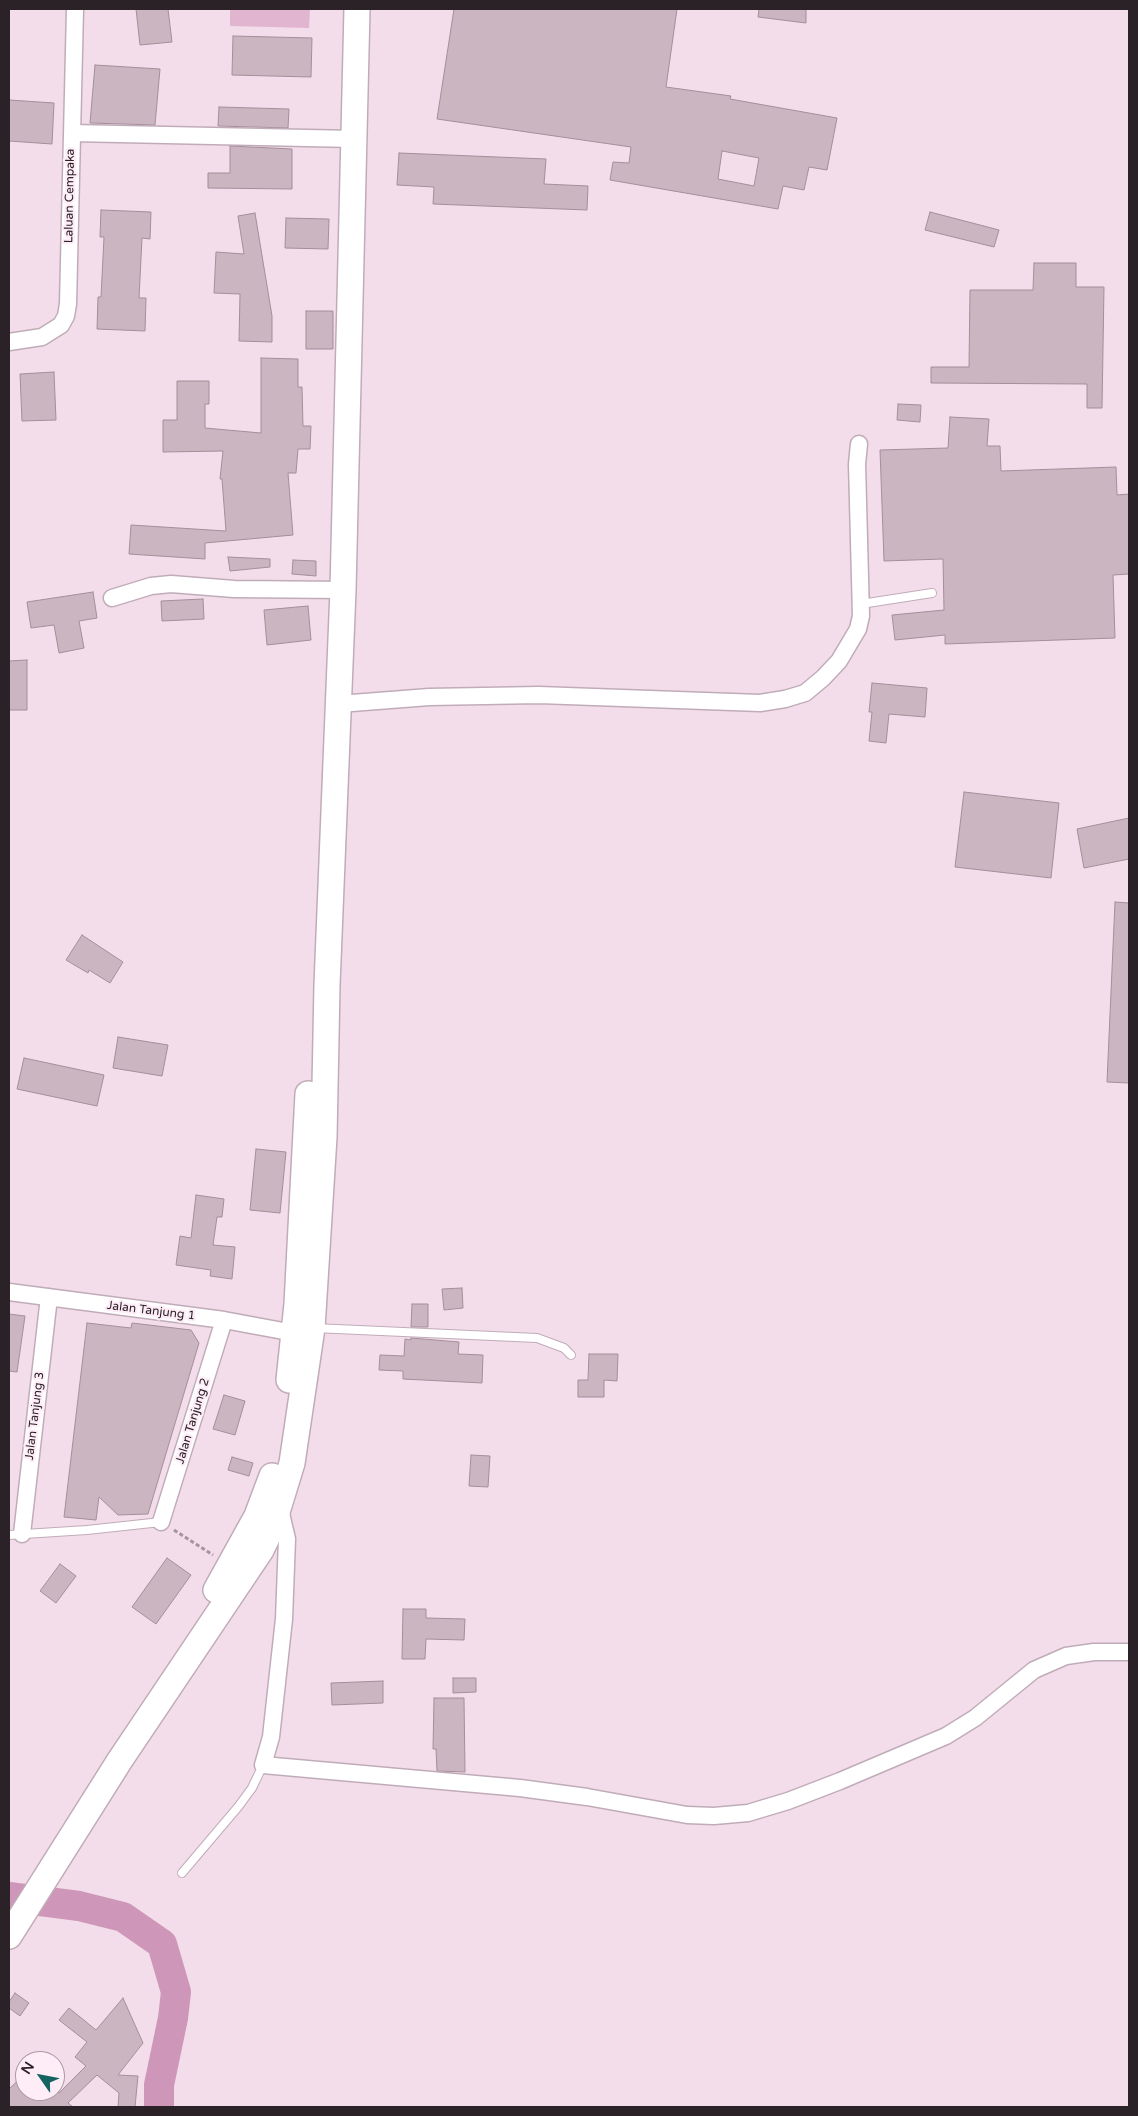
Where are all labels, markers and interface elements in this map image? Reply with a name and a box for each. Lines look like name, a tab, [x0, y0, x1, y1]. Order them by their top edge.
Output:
street label: Laluan Cempaka	[62, 149, 78, 243]
street label: Jalan Tanjung 1	[106, 1298, 196, 1324]
street label: Jalan Tanjung 3	[22, 1371, 48, 1461]
street label: Jalan Tanjung 2	[173, 1376, 213, 1466]
north arrow	[15, 2051, 65, 2101]
text: N	[18, 2059, 38, 2077]

